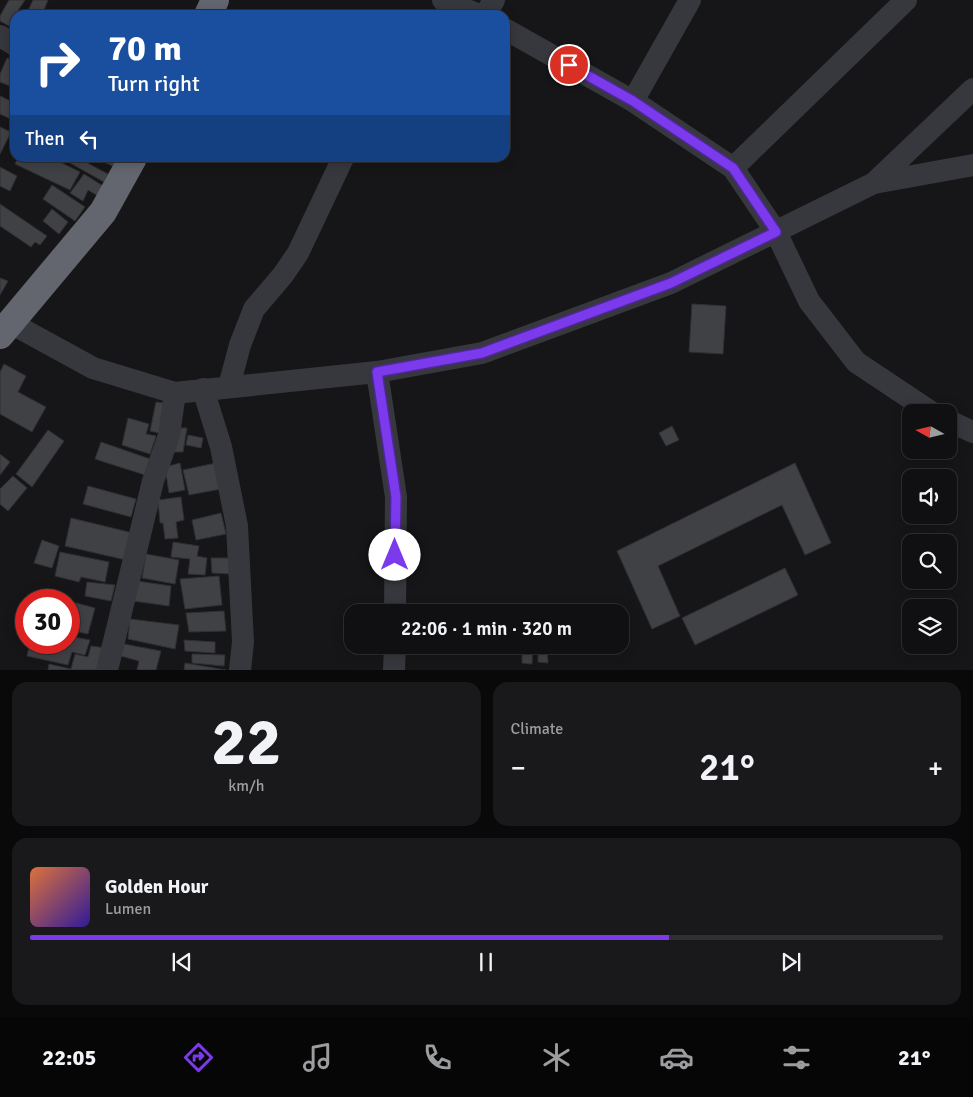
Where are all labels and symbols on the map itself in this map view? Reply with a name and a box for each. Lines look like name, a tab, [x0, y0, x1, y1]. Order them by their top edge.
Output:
pin	[548, 44, 590, 86]
north arrow	[902, 404, 958, 459]
position arrow	[368, 528, 420, 580]
speed limit sign: 30	[15, 589, 80, 654]

